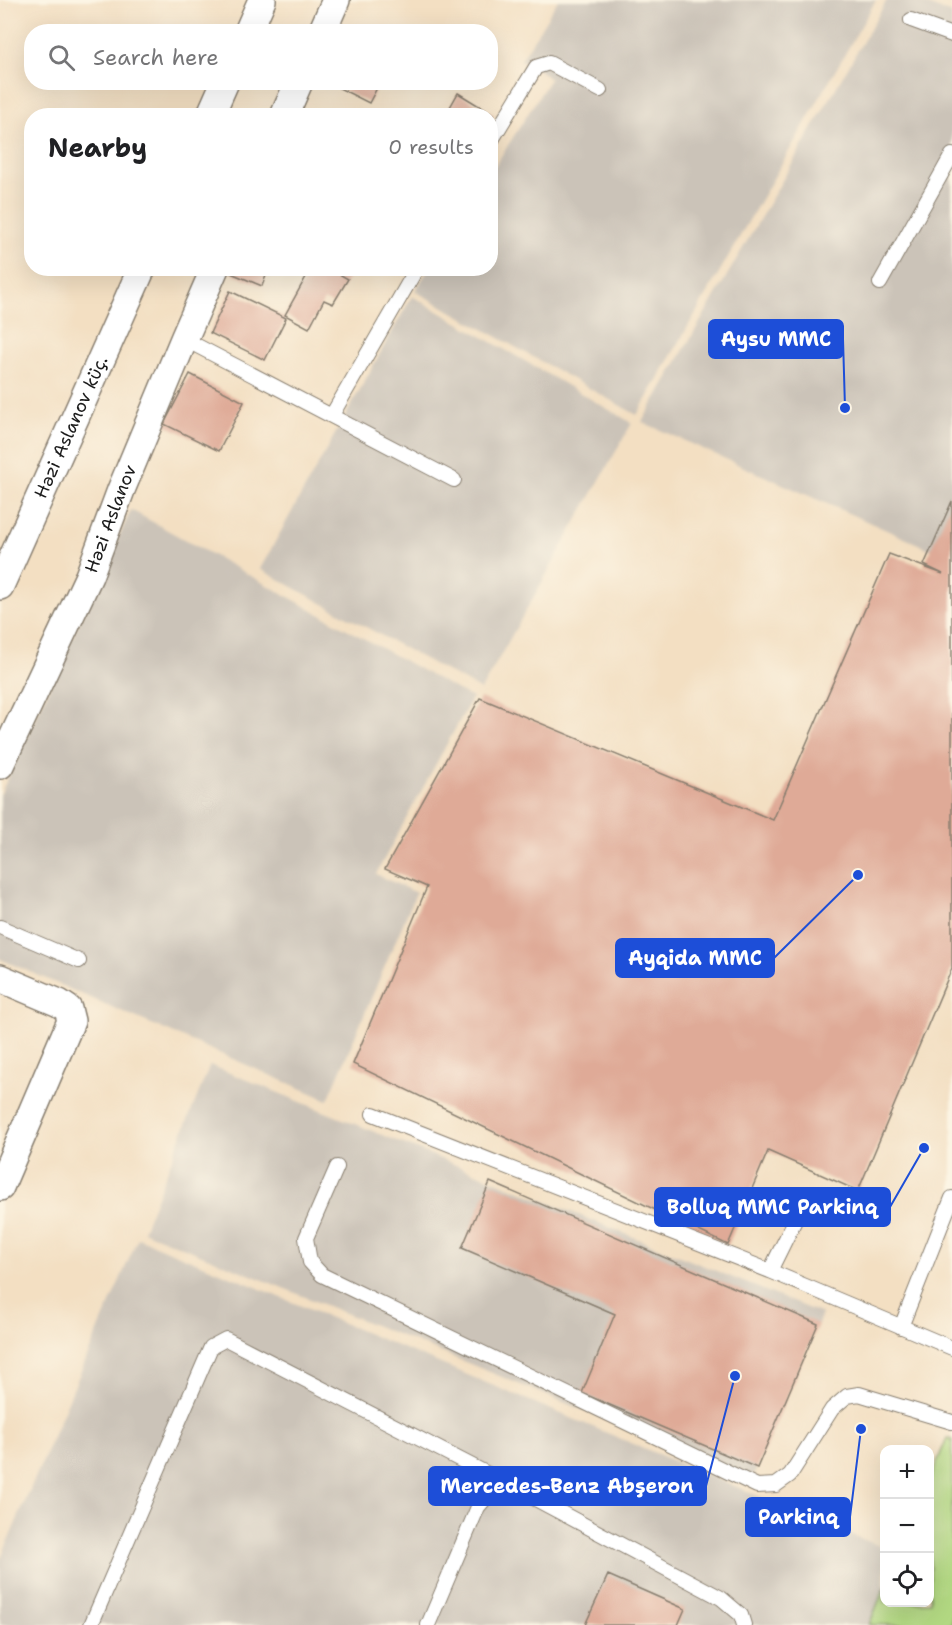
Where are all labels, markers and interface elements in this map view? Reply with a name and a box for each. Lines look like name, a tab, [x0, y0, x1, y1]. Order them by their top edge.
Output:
search box	[24, 24, 498, 90]
icon: search	[45, 41, 78, 74]
text: Search here	[93, 43, 219, 72]
text: Nearby	[48, 130, 147, 165]
text: 0 results	[388, 134, 474, 160]
callout: Aysu MMC	[709, 320, 843, 358]
text: Aysu MMC	[721, 326, 831, 352]
street label: Həzi Aslanov küç.	[29, 352, 113, 502]
street label: Həzi Aslanov	[79, 461, 142, 576]
callout: Ayqida MMC	[616, 939, 774, 977]
text: Ayqida MMC	[628, 945, 762, 971]
callout: Bolluq MMC Parkinq	[655, 1188, 890, 1226]
text: Bolluq MMC Parkinq	[667, 1194, 880, 1220]
map controls	[880, 1445, 934, 1607]
button: +	[880, 1445, 934, 1499]
callout: Mercedes-Benz Abşeron	[429, 1467, 706, 1505]
text: Mercedes-Benz Abşeron	[440, 1473, 694, 1499]
callout: Parkinq	[746, 1498, 850, 1536]
button: −	[880, 1499, 934, 1553]
text: Parkinq	[758, 1504, 840, 1530]
button: locate	[880, 1553, 934, 1607]

